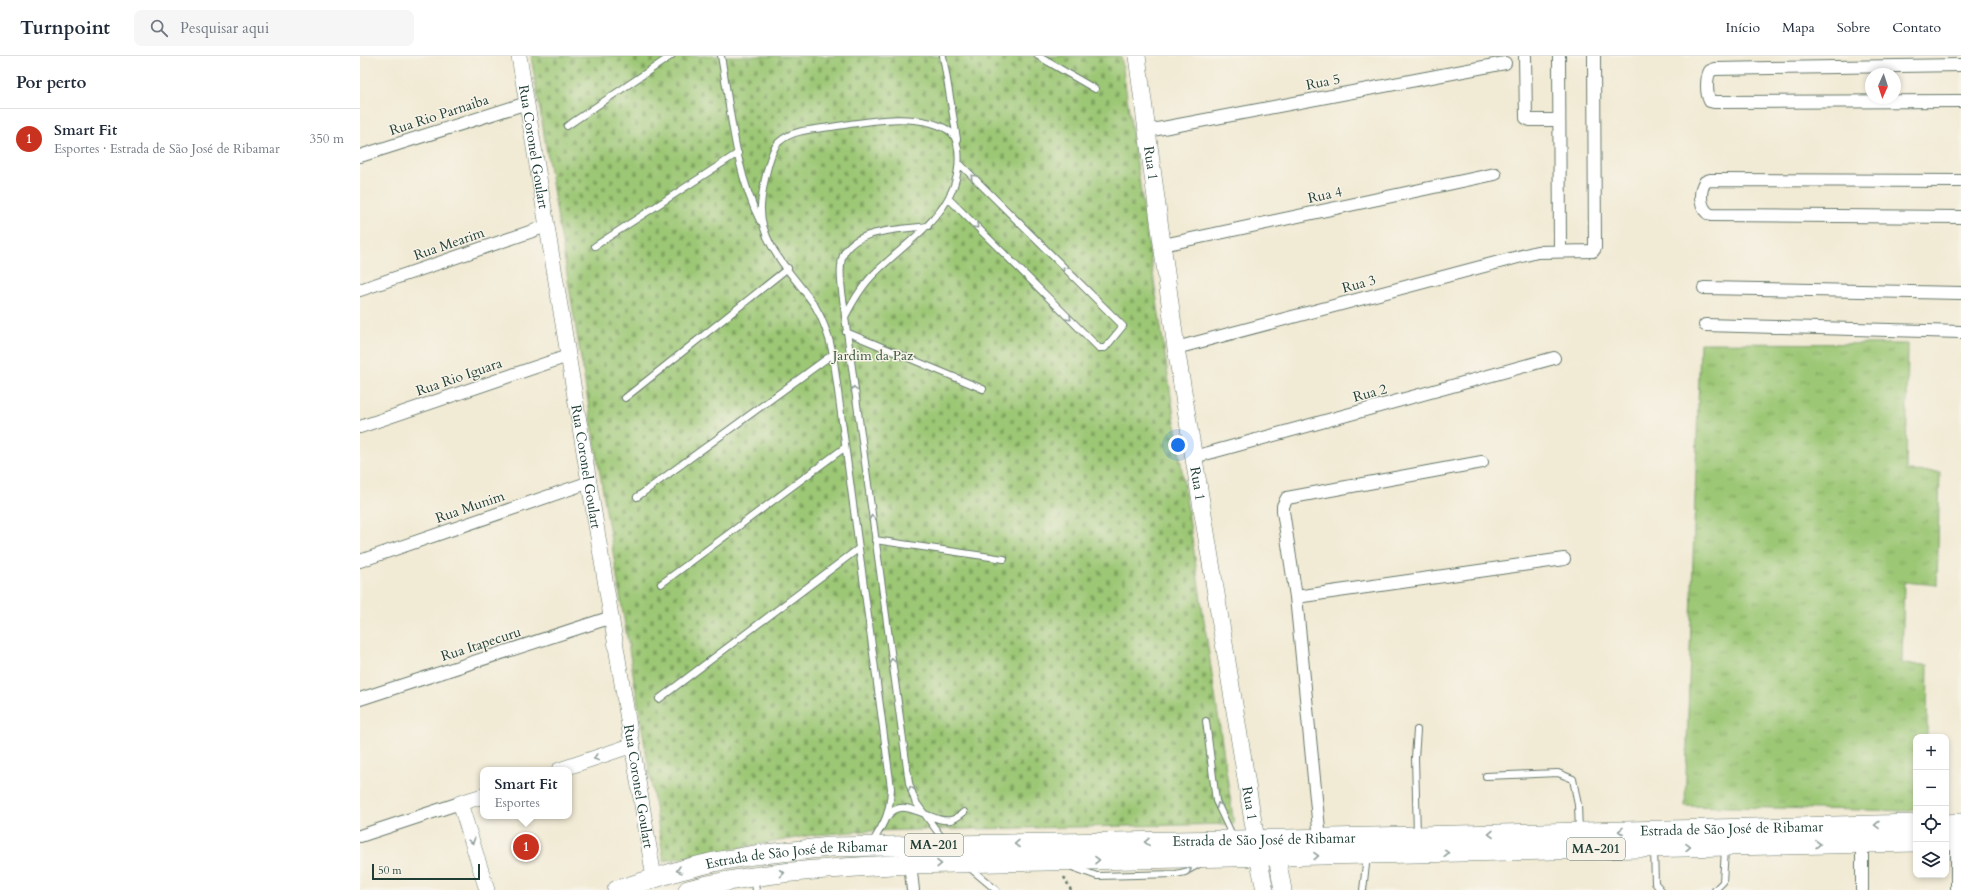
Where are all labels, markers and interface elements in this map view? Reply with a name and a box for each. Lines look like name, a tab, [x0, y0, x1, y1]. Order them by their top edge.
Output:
search box	[134, 10, 414, 46]
text: Turnpoint	[20, 15, 110, 41]
icon: search	[148, 17, 170, 39]
text: Pesquisar aqui	[180, 18, 269, 38]
text: Início	[1725, 18, 1760, 37]
text: Mapa	[1782, 18, 1815, 37]
text: Sobre	[1837, 18, 1870, 37]
text: Contato	[1892, 18, 1941, 37]
north arrow	[1865, 68, 1901, 104]
street label: Rua 5	[1304, 69, 1342, 95]
text: Por perto	[16, 71, 86, 94]
street label: Rua Coronel Goulart	[514, 83, 554, 211]
street label: Rua Rio Parnaiba	[387, 90, 491, 140]
text: Smart Fit	[54, 120, 117, 140]
text: 1	[26, 130, 32, 148]
text: 350 m	[310, 130, 344, 148]
text: Esportes · Estrada de São José de Ribamar	[54, 140, 280, 158]
street label: Rua 1	[1140, 145, 1163, 181]
one-way arrow	[970, 174, 978, 182]
street label: Rua 4	[1306, 182, 1344, 208]
one-way arrow	[971, 222, 979, 229]
street label: Rua Mearim	[411, 223, 487, 265]
one-way arrow	[1062, 266, 1070, 274]
street label: Rua 3	[1340, 270, 1378, 298]
one-way arrow	[1064, 313, 1072, 321]
park label: Jardim da Paz	[831, 346, 914, 365]
street label: Rua Rio Iguara	[414, 353, 504, 401]
street label: Rua 2	[1351, 379, 1389, 407]
one-way arrow	[850, 386, 859, 392]
street label: Rua Coronel Goulart	[567, 403, 606, 530]
your location	[1168, 435, 1188, 455]
street label: Rua 1	[1186, 465, 1210, 502]
street label: Rua Munim	[433, 486, 507, 528]
one-way arrow	[868, 515, 877, 521]
street label: Rua Itapecuru	[439, 622, 524, 666]
one-way arrow	[888, 658, 897, 664]
street label: Rua Coronel Goulart	[619, 723, 659, 850]
map controls	[1913, 734, 1949, 878]
button: +	[1913, 734, 1949, 770]
one-way arrow	[593, 753, 600, 761]
popup	[480, 767, 572, 819]
button: −	[1913, 770, 1949, 806]
text: Smart Fit	[494, 774, 558, 794]
street label: Rua 1	[1238, 785, 1262, 822]
one-way arrow	[908, 786, 916, 793]
text: Esportes	[494, 794, 540, 812]
one-way arrow	[1215, 802, 1223, 809]
button: locate	[1913, 806, 1949, 842]
street label: Estrada de São José de Ribamar	[1640, 817, 1824, 840]
one-way arrow	[1874, 821, 1880, 829]
one-way arrow	[1618, 827, 1624, 835]
street label: Estrada de São José de Ribamar	[1172, 828, 1357, 851]
one-way arrow	[1488, 830, 1494, 839]
pin: 1	[513, 832, 539, 862]
road number: MA-201	[905, 834, 963, 856]
street label: Estrada de São José de Ribamar	[703, 836, 889, 873]
one-way arrow	[467, 837, 475, 844]
one-way arrow	[1144, 838, 1150, 846]
road number: MA-201	[1567, 838, 1625, 860]
one-way arrow	[1014, 840, 1020, 848]
one-way arrow	[1815, 840, 1821, 848]
button: layers	[1913, 842, 1949, 878]
one-way arrow	[1685, 843, 1691, 851]
one-way arrow	[1443, 849, 1449, 857]
one-way arrow	[1313, 852, 1319, 860]
one-way arrow	[1094, 855, 1100, 864]
one-way arrow	[936, 859, 942, 868]
scale bar	[372, 862, 480, 881]
text: 50 m	[378, 863, 402, 878]
one-way arrow	[676, 865, 683, 874]
one-way arrow	[1185, 867, 1192, 874]
one-way arrow	[779, 869, 785, 878]

